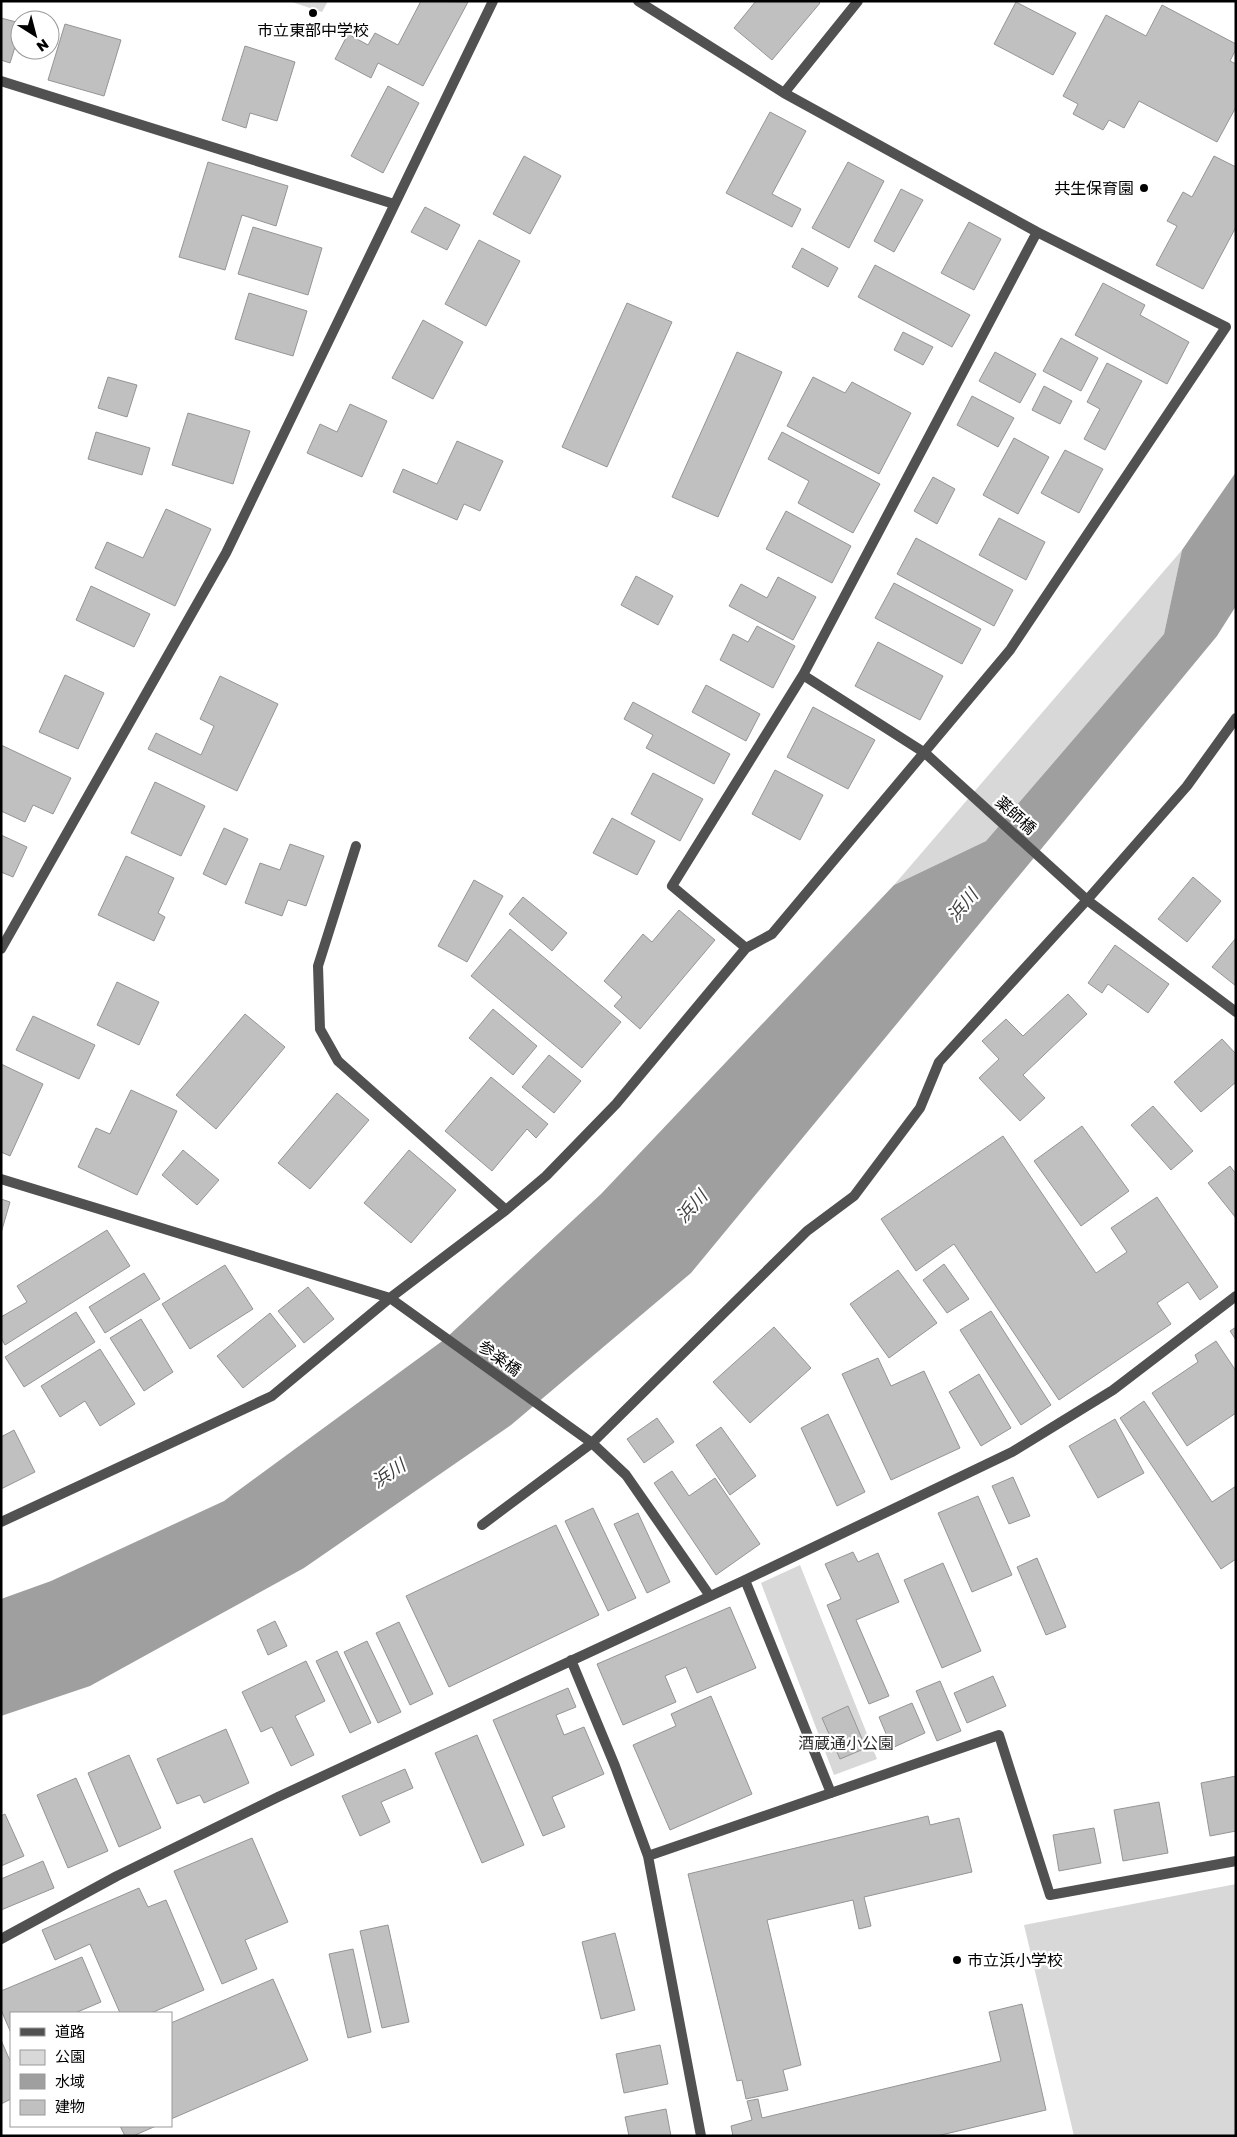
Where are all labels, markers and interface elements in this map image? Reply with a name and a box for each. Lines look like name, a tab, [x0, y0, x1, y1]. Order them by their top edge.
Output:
marker: 市立東部中学校	[307, 7, 319, 19]
north arrow	[10, 10, 60, 60]
place label: 市立東部中学校	[257, 20, 369, 40]
text: N	[34, 36, 52, 56]
place label: 共生保育園	[1054, 178, 1134, 198]
marker: 共生保育園	[1138, 182, 1150, 194]
street label: 薬師橋	[991, 792, 1041, 838]
water label: 浜川	[942, 883, 983, 926]
water label: 浜川	[671, 1184, 713, 1227]
street label: 参楽橋	[475, 1336, 525, 1380]
water label: 浜川	[367, 1453, 411, 1492]
park label: 酒蔵通小公園	[798, 1733, 894, 1753]
place label: 市立浜小学校	[967, 1950, 1063, 1970]
marker: 市立浜小学校	[951, 1954, 963, 1966]
legend	[10, 2012, 172, 2127]
text: 道路	[55, 2022, 85, 2040]
text: 公園	[55, 2047, 85, 2065]
text: 水域	[55, 2072, 85, 2090]
text: 建物	[55, 2097, 85, 2115]

